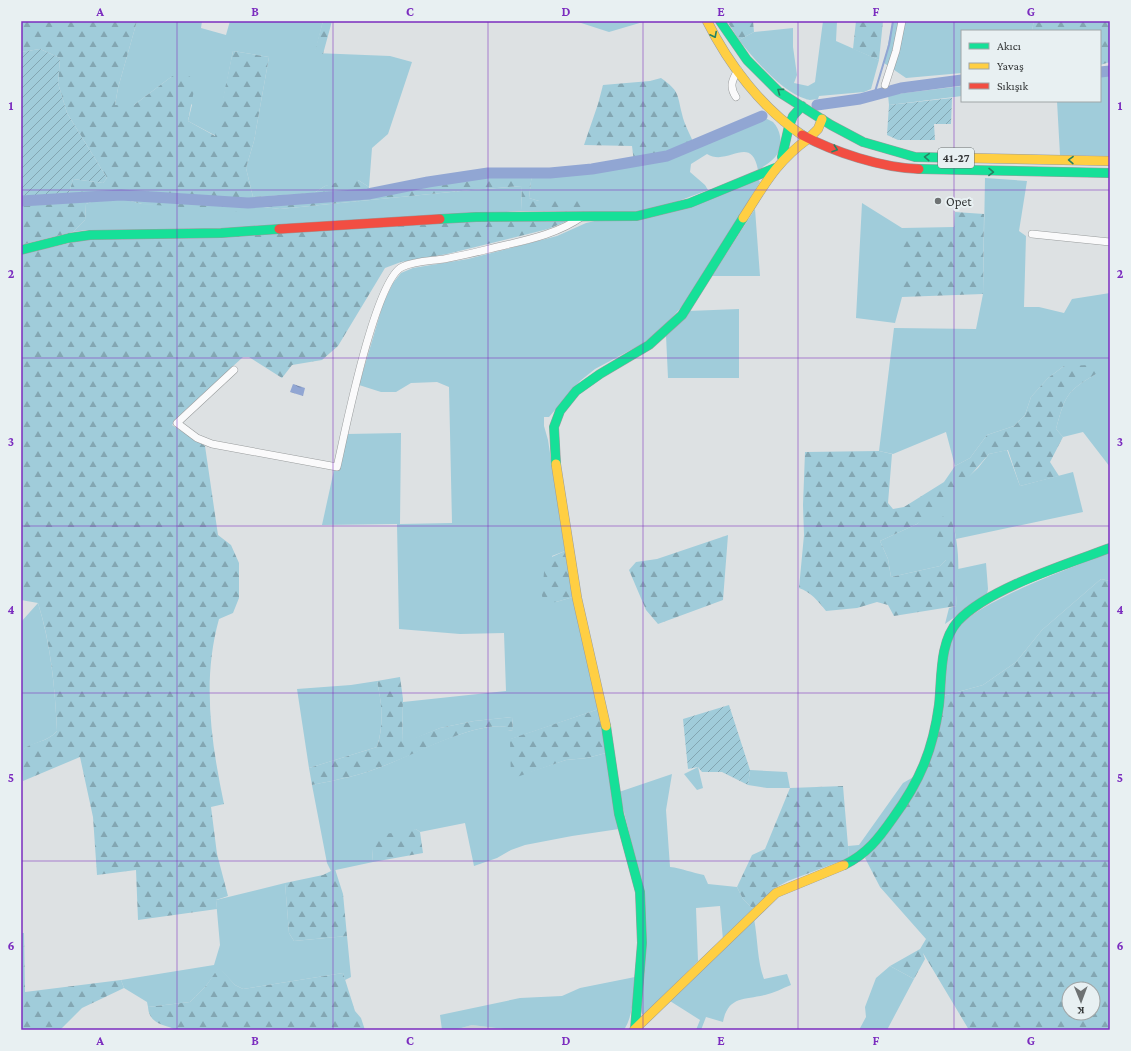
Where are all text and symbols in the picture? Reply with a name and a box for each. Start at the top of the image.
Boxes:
text: A [95,4,104,19]
text: B [251,4,259,19]
text: C [406,4,414,19]
text: D [562,4,571,19]
text: E [717,4,725,19]
text: F [873,4,880,19]
text: G [1027,4,1035,19]
one-way arrow [709,30,717,38]
legend [961,30,1101,102]
text: Akıcı [997,39,1021,53]
text: Yavaş [997,59,1024,73]
text: Sıkışık [997,79,1028,93]
one-way arrow [778,89,785,96]
text: 1 [9,98,14,113]
text: 1 [1118,98,1123,113]
one-way arrow [832,145,839,153]
road number: 41-27 [938,148,974,168]
one-way arrow [924,153,930,162]
one-way arrow [1068,156,1074,165]
one-way arrow [988,167,994,176]
place label: Opet [946,194,972,209]
marker: Opet [933,196,943,206]
text: 2 [8,266,15,281]
text: 2 [1117,266,1124,281]
text: 3 [8,434,14,449]
text: 3 [1117,434,1123,449]
text: 4 [7,602,15,617]
text: 4 [1116,602,1124,617]
text: 5 [8,770,14,785]
text: 5 [1117,770,1123,785]
text: 6 [7,938,15,953]
text: 6 [1116,938,1124,953]
north arrow [1061,981,1101,1021]
text: K [1077,1005,1085,1017]
text: A [95,1033,104,1048]
text: B [251,1033,259,1048]
text: C [406,1033,414,1048]
text: D [562,1033,571,1048]
text: E [717,1033,725,1048]
text: F [873,1033,880,1048]
text: G [1027,1033,1035,1048]

